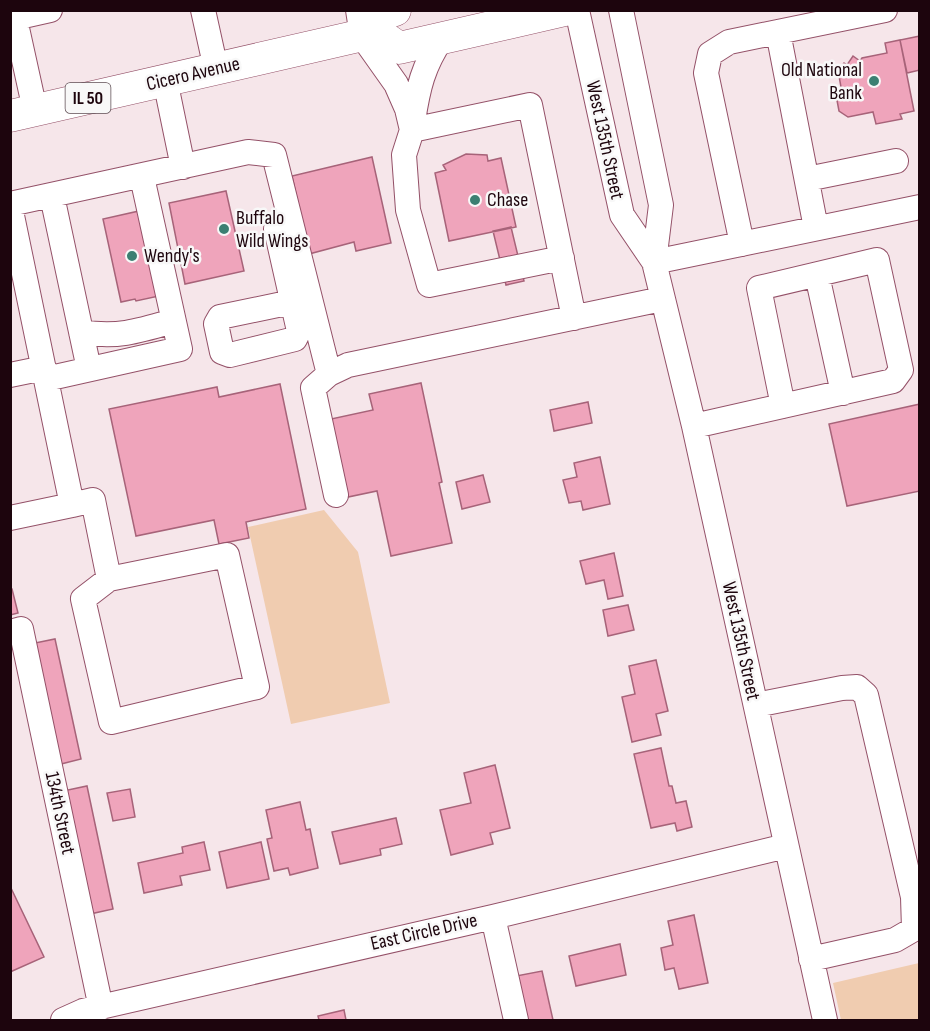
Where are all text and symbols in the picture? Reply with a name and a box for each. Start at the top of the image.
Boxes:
street label: Cicero Avenue [144,52,242,96]
place label: Old National Bank [781,58,862,105]
marker: Old National Bank [867,74,881,88]
street label: West 135th Street [581,79,629,201]
road number: IL 50 [66,83,110,113]
place label: Chase [487,188,528,212]
marker: Chase [468,193,482,207]
place label: Buffalo Wild Wings [236,206,308,253]
marker: Buffalo Wild Wings [217,222,231,236]
place label: Wendy's [144,244,200,268]
marker: Wendy's [125,249,139,263]
street label: West 135th Street [717,580,765,702]
street label: 134th Street [40,770,80,856]
street label: East Circle Drive [368,908,480,956]

